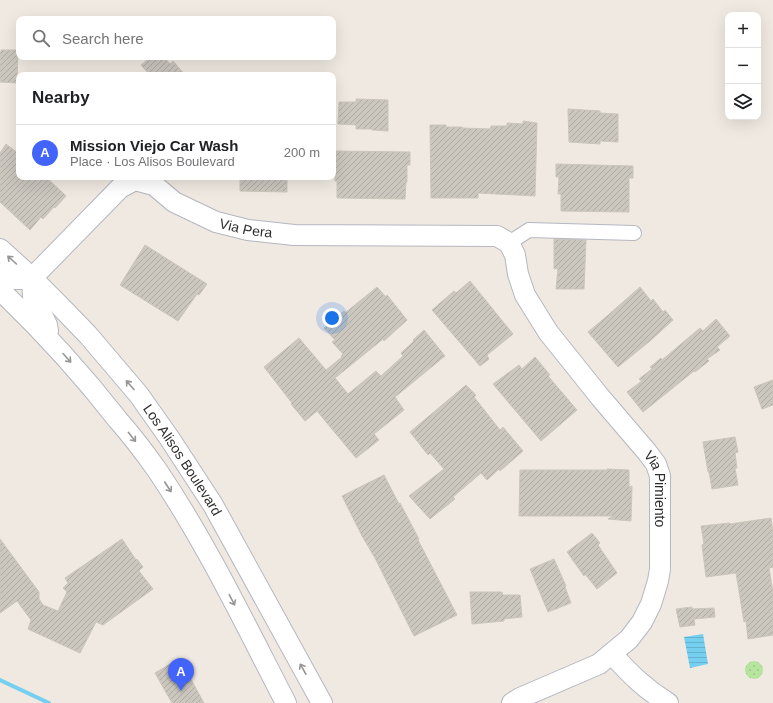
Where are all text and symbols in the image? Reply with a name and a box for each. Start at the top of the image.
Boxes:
map controls [725,12,761,120]
button: + [725,12,761,48]
search box [16,16,336,60]
icon: search [30,27,52,49]
text: Search here [62,30,144,47]
button: − [725,48,761,84]
button: layers [725,84,761,120]
text: Nearby [32,88,90,107]
text: Mission Viejo Car Wash [70,137,238,154]
text: A [40,145,50,160]
text: 200 m [284,145,320,160]
text: Place · Los Alisos Boulevard [70,154,235,169]
street label: Via Pera [218,215,273,241]
one-way arrow [7,255,17,265]
your location [322,308,342,328]
one-way arrow [62,353,71,363]
one-way arrow [126,379,135,390]
street label: Los Alisos Boulevard [140,401,225,518]
one-way arrow [128,432,137,443]
street label: Via Pimiento [641,448,668,527]
one-way arrow [164,481,172,493]
one-way arrow [229,593,236,605]
pin: A [168,658,194,691]
one-way arrow [299,663,306,675]

